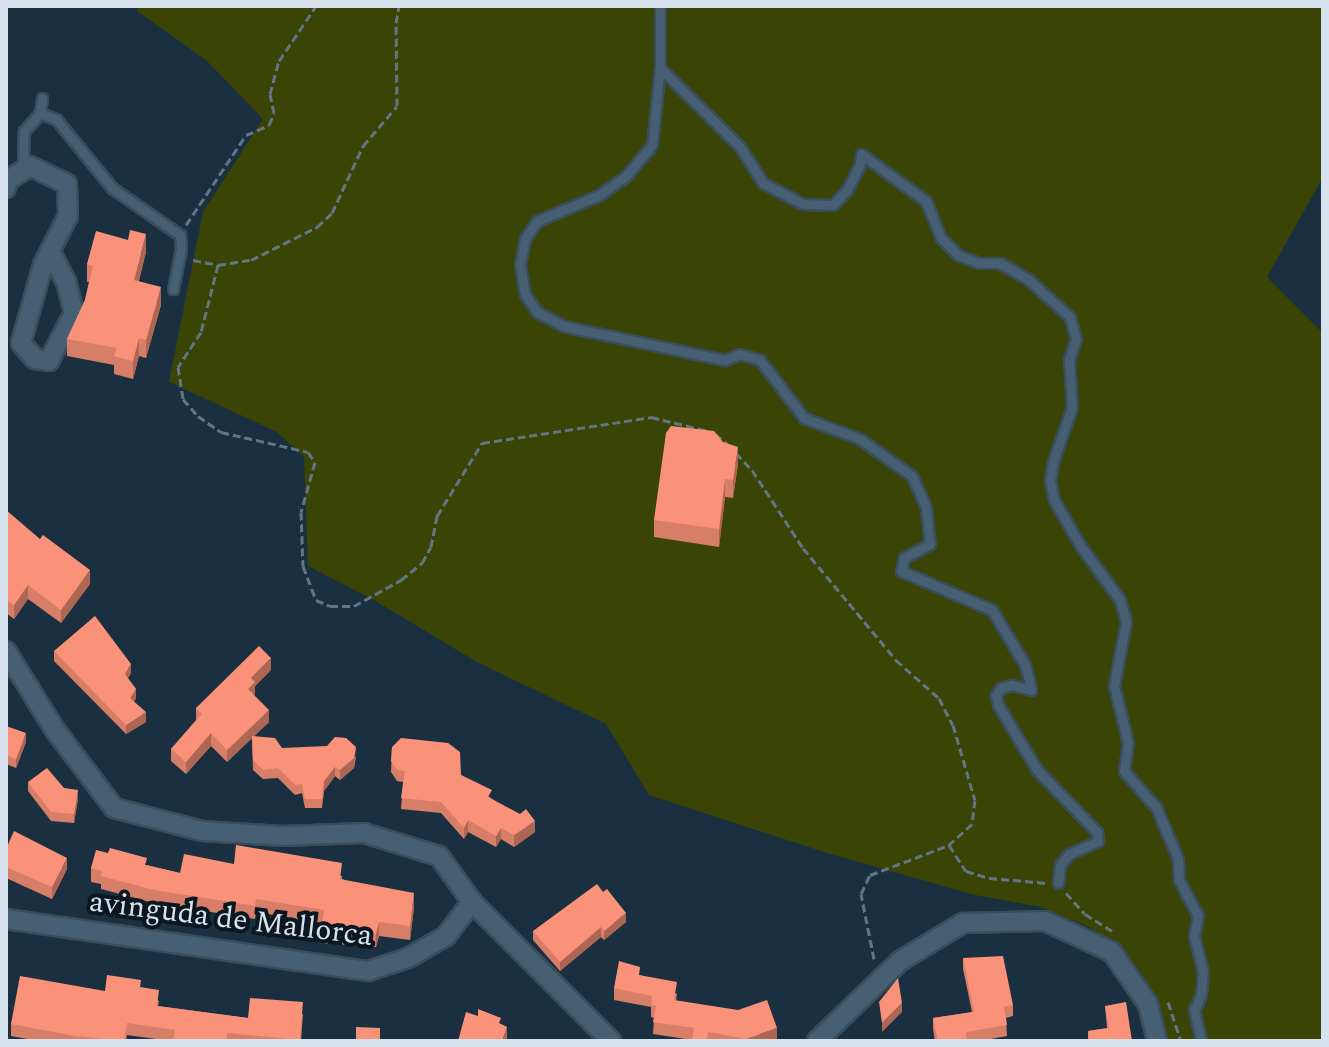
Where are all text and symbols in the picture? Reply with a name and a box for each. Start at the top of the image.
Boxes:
street label: avinguda de Mallorca [87,884,375,954]

